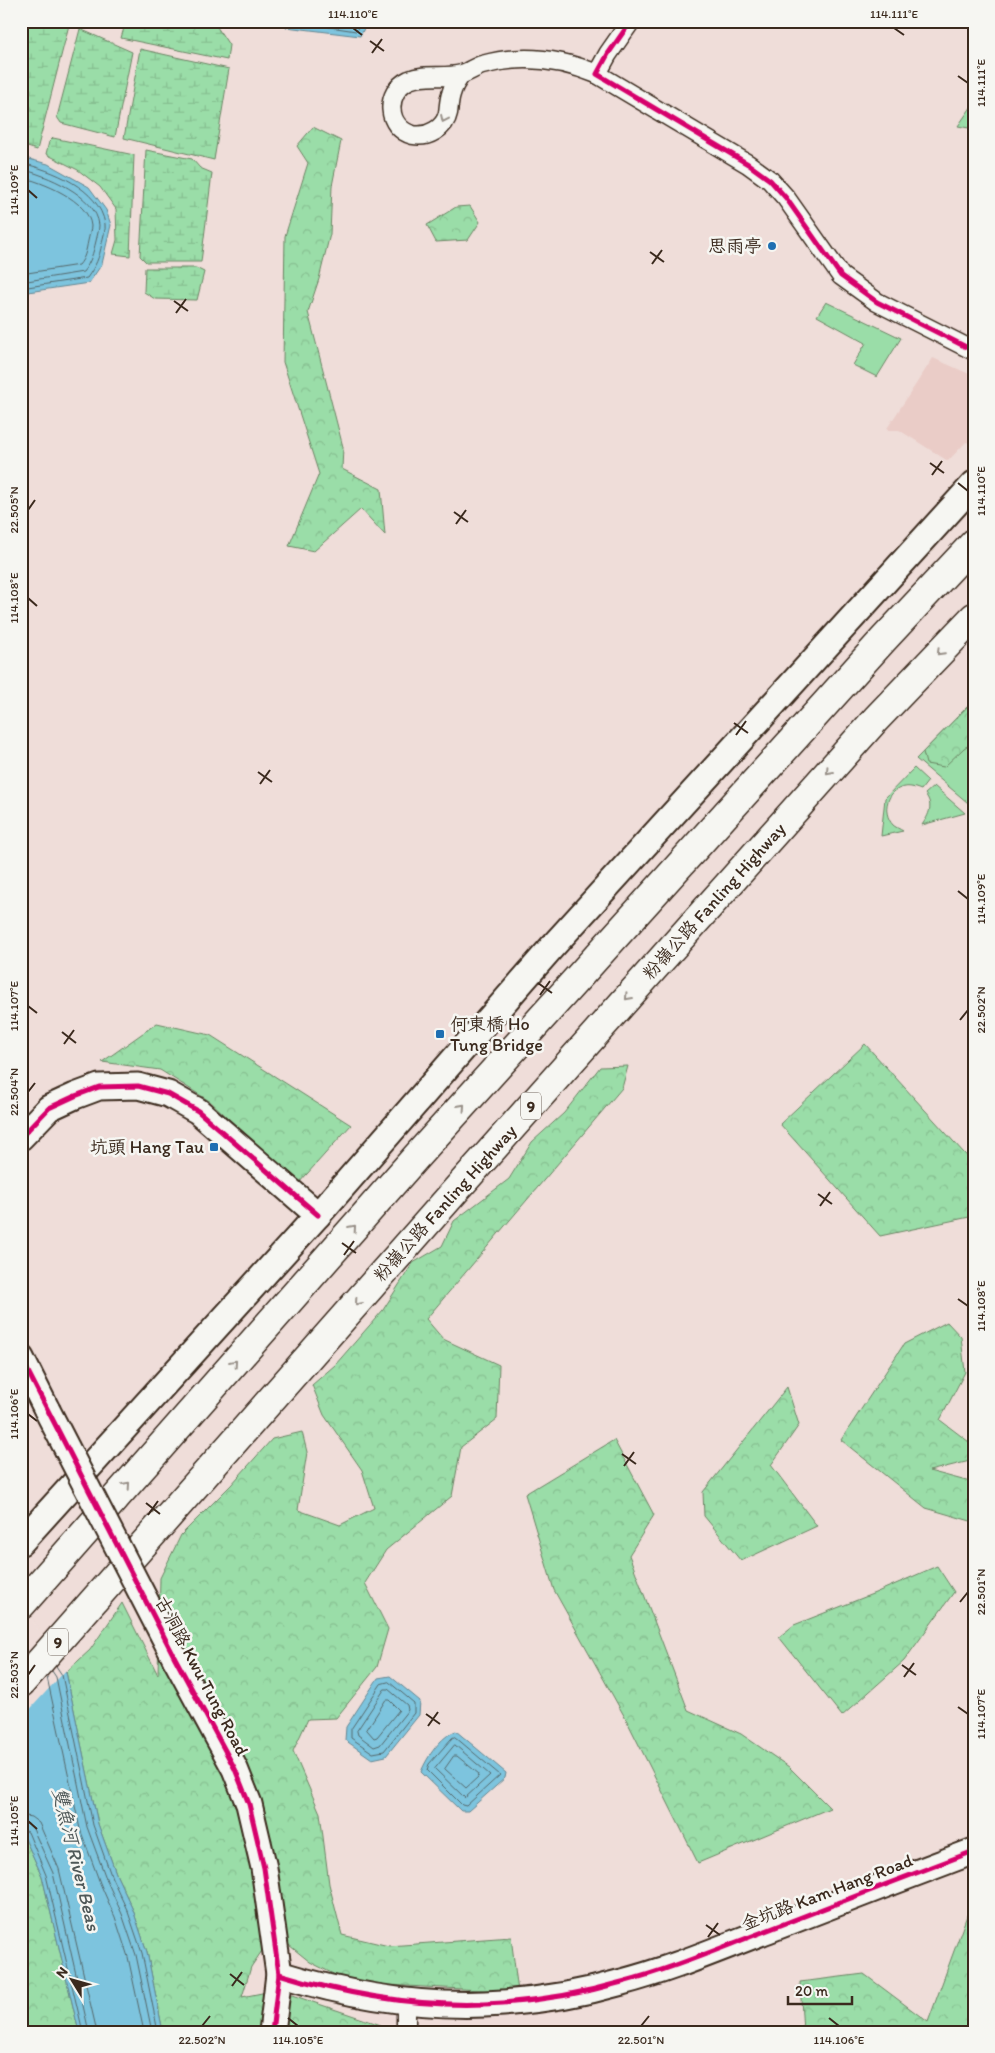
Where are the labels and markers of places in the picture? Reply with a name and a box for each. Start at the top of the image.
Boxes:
place label: 思雨亭 [708,235,762,257]
marker: 思雨亭 [766,240,778,252]
place label: 何東橋 Ho Tung Bridge [450,1013,543,1056]
marker: 何東橋 Ho Tung Bridge [434,1028,446,1040]
place label: 坑頭 Hang Tau [90,1136,204,1158]
marker: 坑頭 Hang Tau [208,1141,220,1153]

